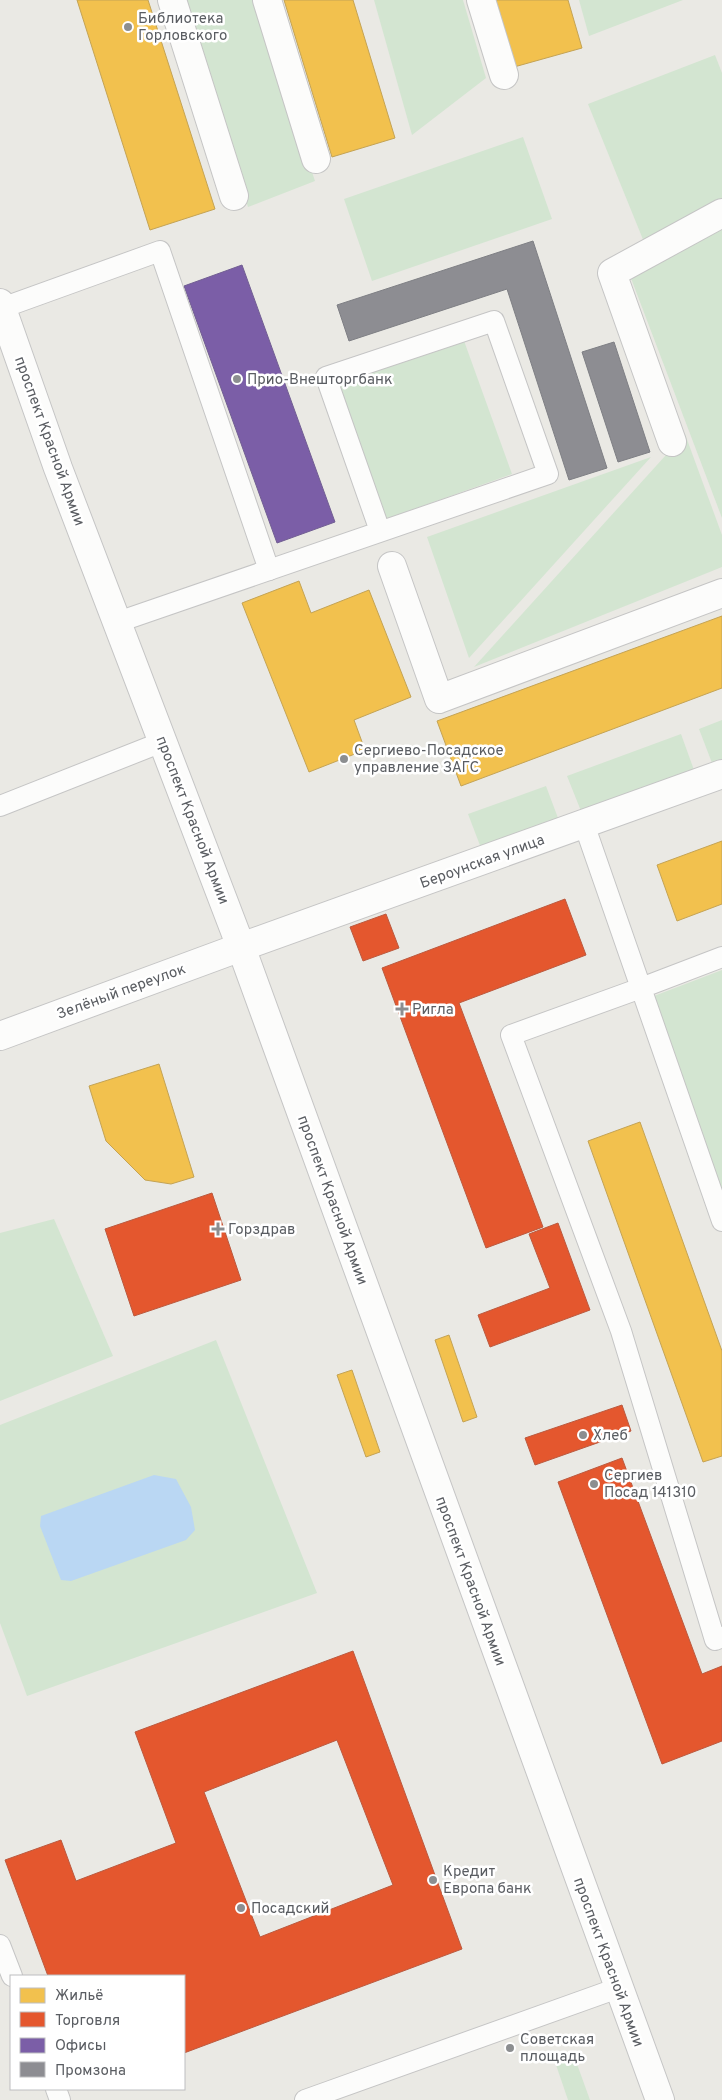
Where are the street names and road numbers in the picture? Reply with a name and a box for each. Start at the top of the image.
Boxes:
street label: проспект Красной Армии [9,354,88,529]
street label: проспект Красной Армии [151,734,233,908]
street label: Бероунская улица [418,831,547,894]
street label: Зелёный переулок [54,960,189,1025]
street label: проспект Красной Армии [292,1113,371,1288]
street label: проспект Красной Армии [430,1494,509,1669]
street label: проспект Красной Армии [568,1875,647,2050]

